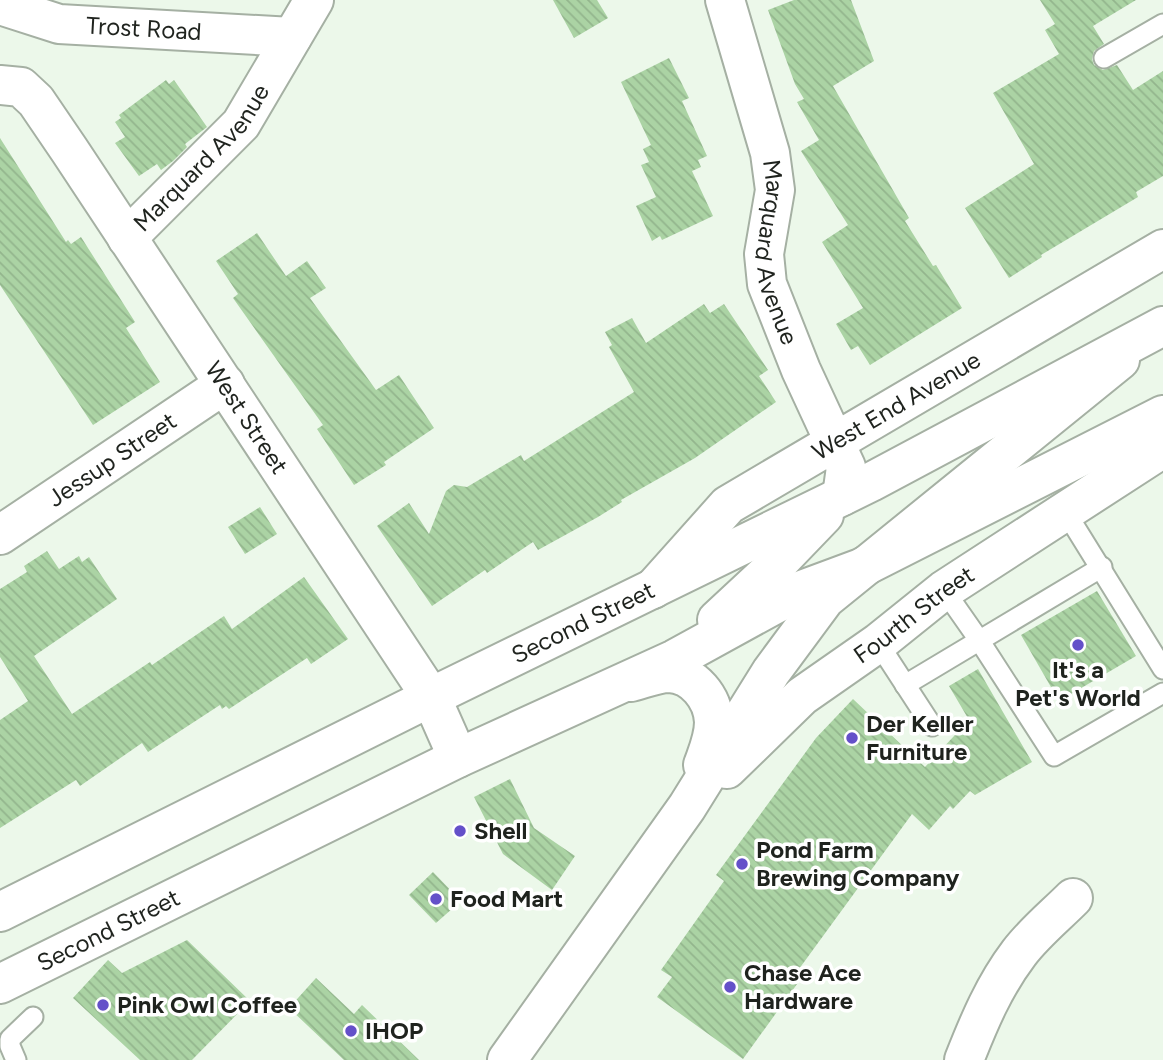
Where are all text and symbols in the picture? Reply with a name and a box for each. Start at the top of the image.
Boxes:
street label: Trost Road [85,11,202,46]
street label: Marquard Avenue [127,79,275,237]
street label: Marquard Avenue [749,158,804,349]
street label: West End Avenue [807,345,985,466]
street label: West Street [199,356,294,479]
street label: Jessup Street [42,406,182,513]
street label: Fourth Street [848,559,979,670]
street label: Second Street [507,575,659,669]
marker: It's a Pet's World [1070,637,1086,653]
place label: It's a Pet's World [1015,655,1141,712]
place label: Der Keller Furniture [866,709,974,766]
marker: Der Keller Furniture [844,730,860,746]
place label: Shell [474,816,527,845]
marker: Shell [452,823,468,839]
place label: Pond Farm Brewing Company [756,835,959,892]
marker: Pond Farm Brewing Company [734,856,750,872]
street label: Second Street [32,883,184,977]
place label: Food Mart [450,884,563,913]
marker: Food Mart [428,891,444,907]
place label: Chase Ace Hardware [744,958,861,1015]
marker: Chase Ace Hardware [722,979,738,995]
place label: Pink Owl Coffee [117,990,297,1019]
marker: Pink Owl Coffee [95,997,111,1013]
place label: IHOP [365,1016,424,1045]
marker: IHOP [343,1023,359,1039]

